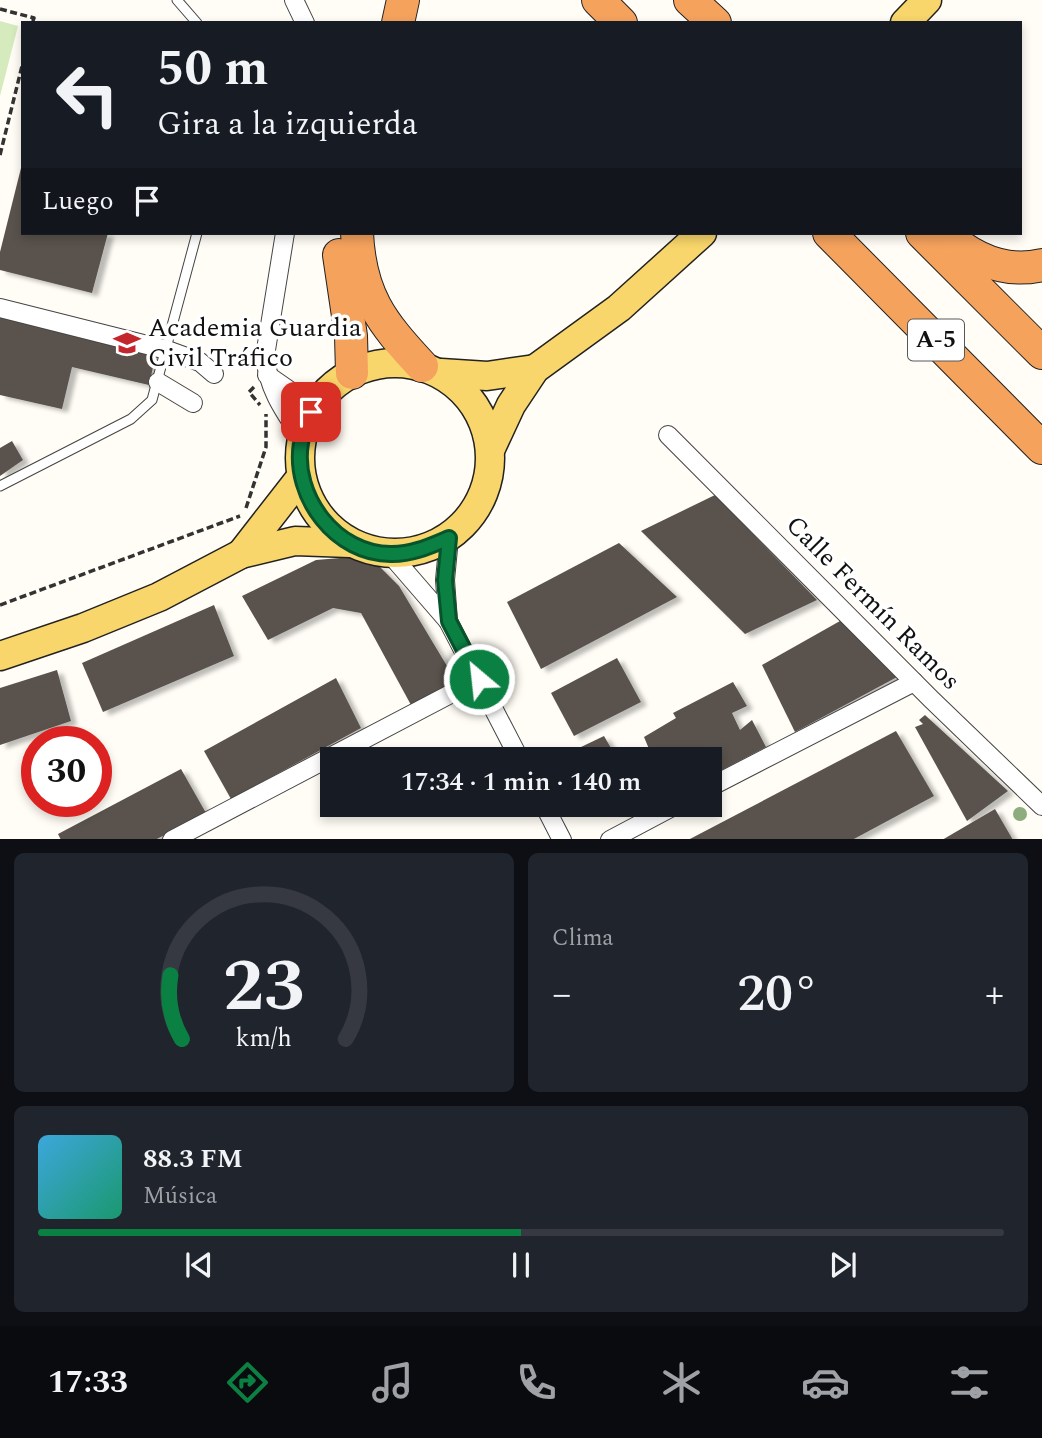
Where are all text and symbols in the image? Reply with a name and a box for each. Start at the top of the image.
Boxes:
text: 50 m [157,32,268,107]
icon: left [42,49,133,140]
text: Gira a la izquierda [157,100,418,149]
text: Luego [42,181,114,221]
icon: arrive [128,182,166,220]
place label: Academia Guardia Civil Tráfico [148,308,362,378]
road number: A-5 [908,320,964,360]
school or university icon: Academia Guardia Civil Tráfico [112,328,142,358]
pin [281,382,341,442]
icon: arrive [292,393,330,431]
street label: Calle Fermín Ramos [776,506,970,700]
position arrow [442,642,516,716]
speed limit sign: 30 [21,726,112,817]
text: 17:34 · 1 min · 140 m [401,762,641,802]
text: Clima [552,921,614,956]
text: 23 [223,932,305,1043]
text: 20° [737,955,819,1034]
text: − [552,966,571,1024]
text: + [985,966,1004,1024]
text: km/h [236,1019,292,1057]
text: 88.3 FM [143,1139,243,1179]
text: Música [143,1179,217,1214]
icon: previous [180,1246,218,1284]
icon: pause [502,1246,540,1284]
icon: next [824,1246,862,1284]
text: 17:33 [48,1358,128,1407]
icon: directions [223,1358,272,1407]
icon: music [368,1358,417,1407]
icon: phone [512,1358,561,1407]
icon: climate [657,1358,706,1407]
icon: car [801,1358,850,1407]
icon: filters [945,1358,994,1407]

